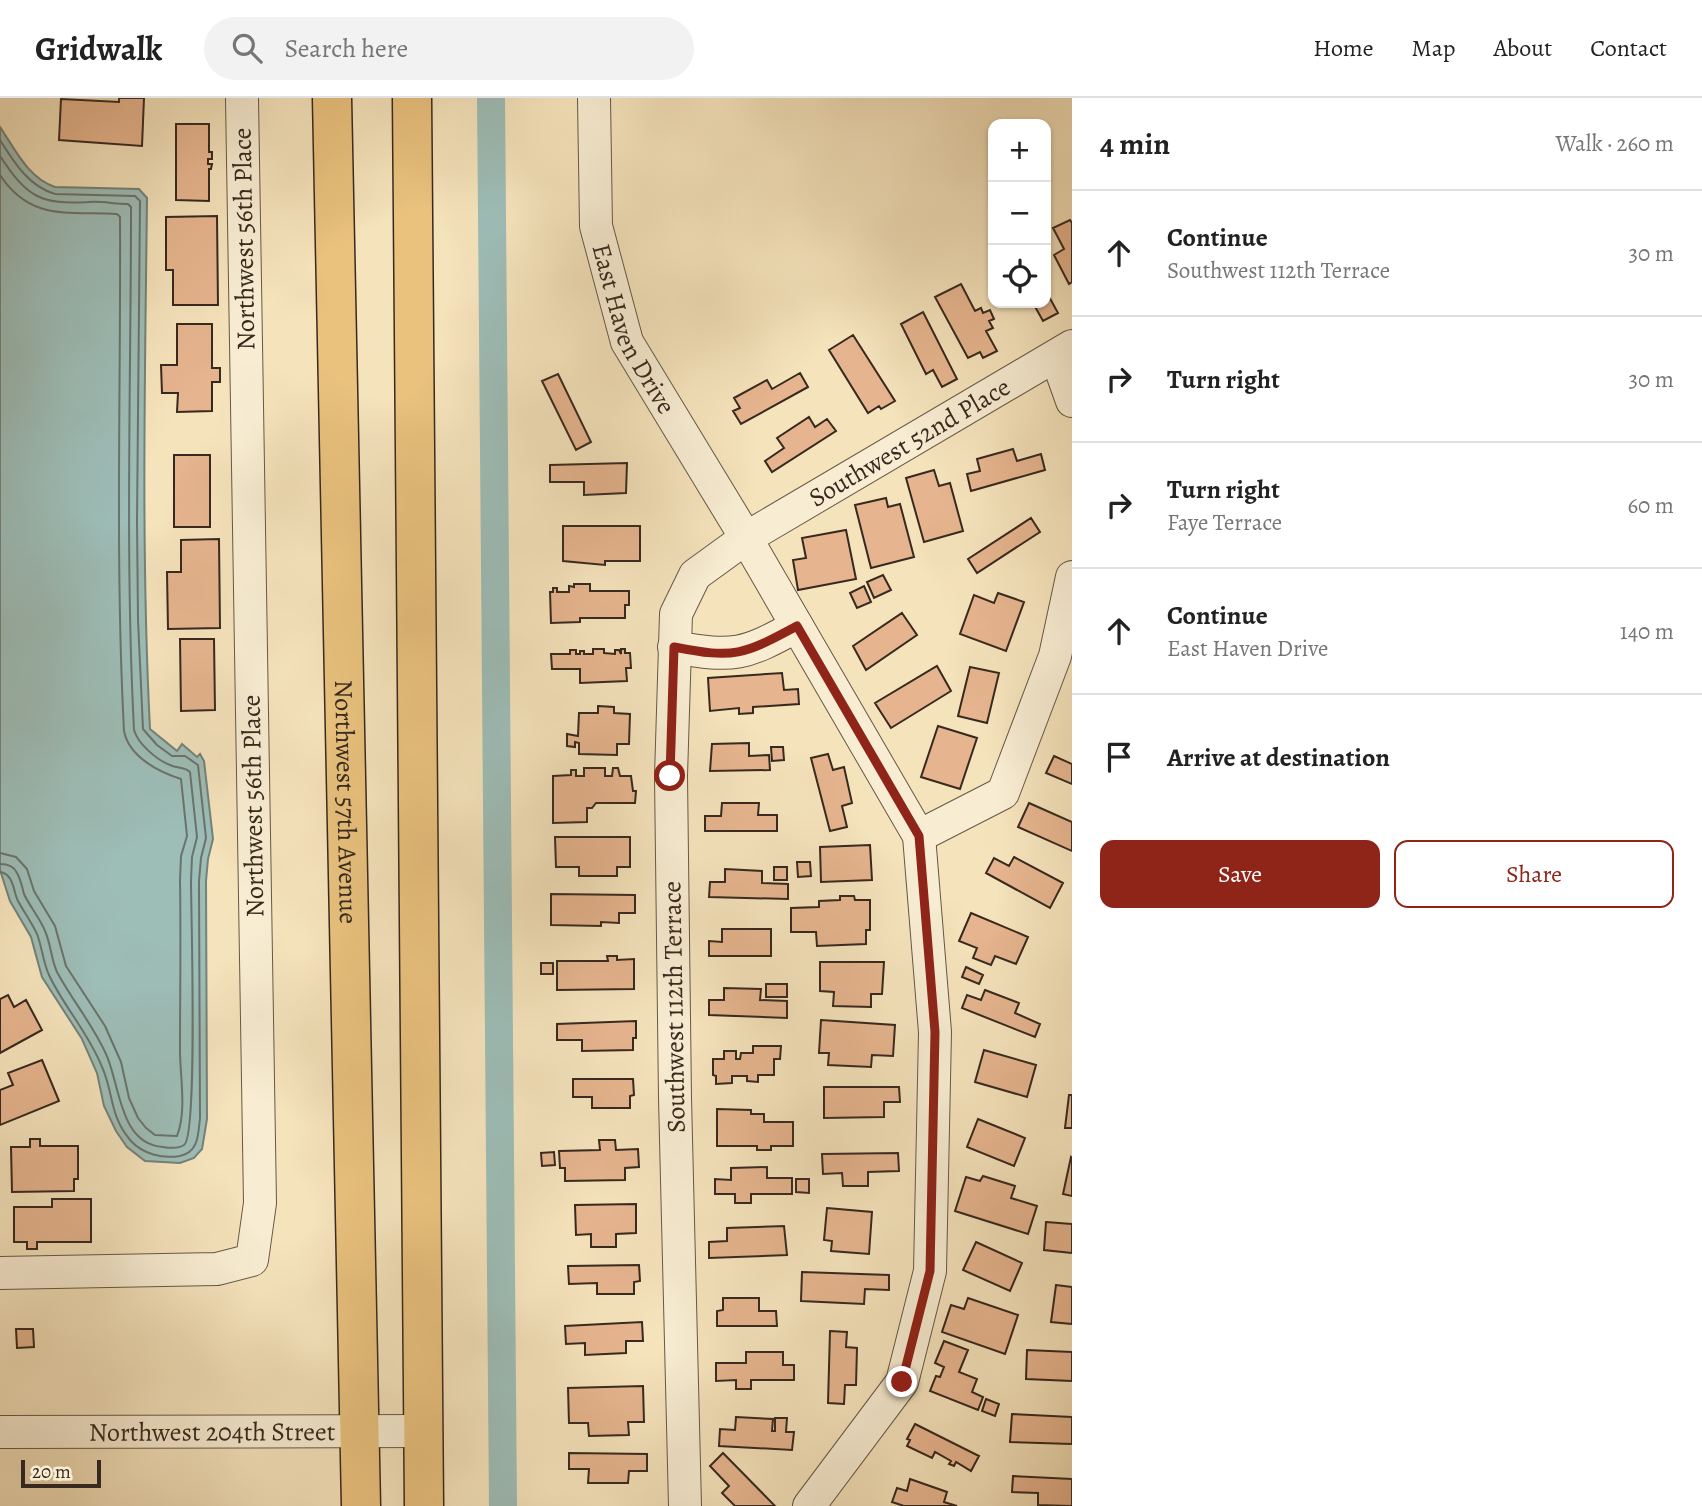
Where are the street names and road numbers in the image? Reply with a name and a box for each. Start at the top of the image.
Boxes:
street label: Northwest 56th Place [225,127,263,351]
street label: East Haven Drive [584,240,684,420]
street label: Southwest 52nd Place [802,369,1016,515]
street label: Northwest 57th Avenue [326,679,367,924]
street label: Northwest 56th Place [234,694,272,918]
street label: Southwest 112th Terrace [654,881,694,1133]
street label: Northwest 204th Street [89,1414,336,1449]

